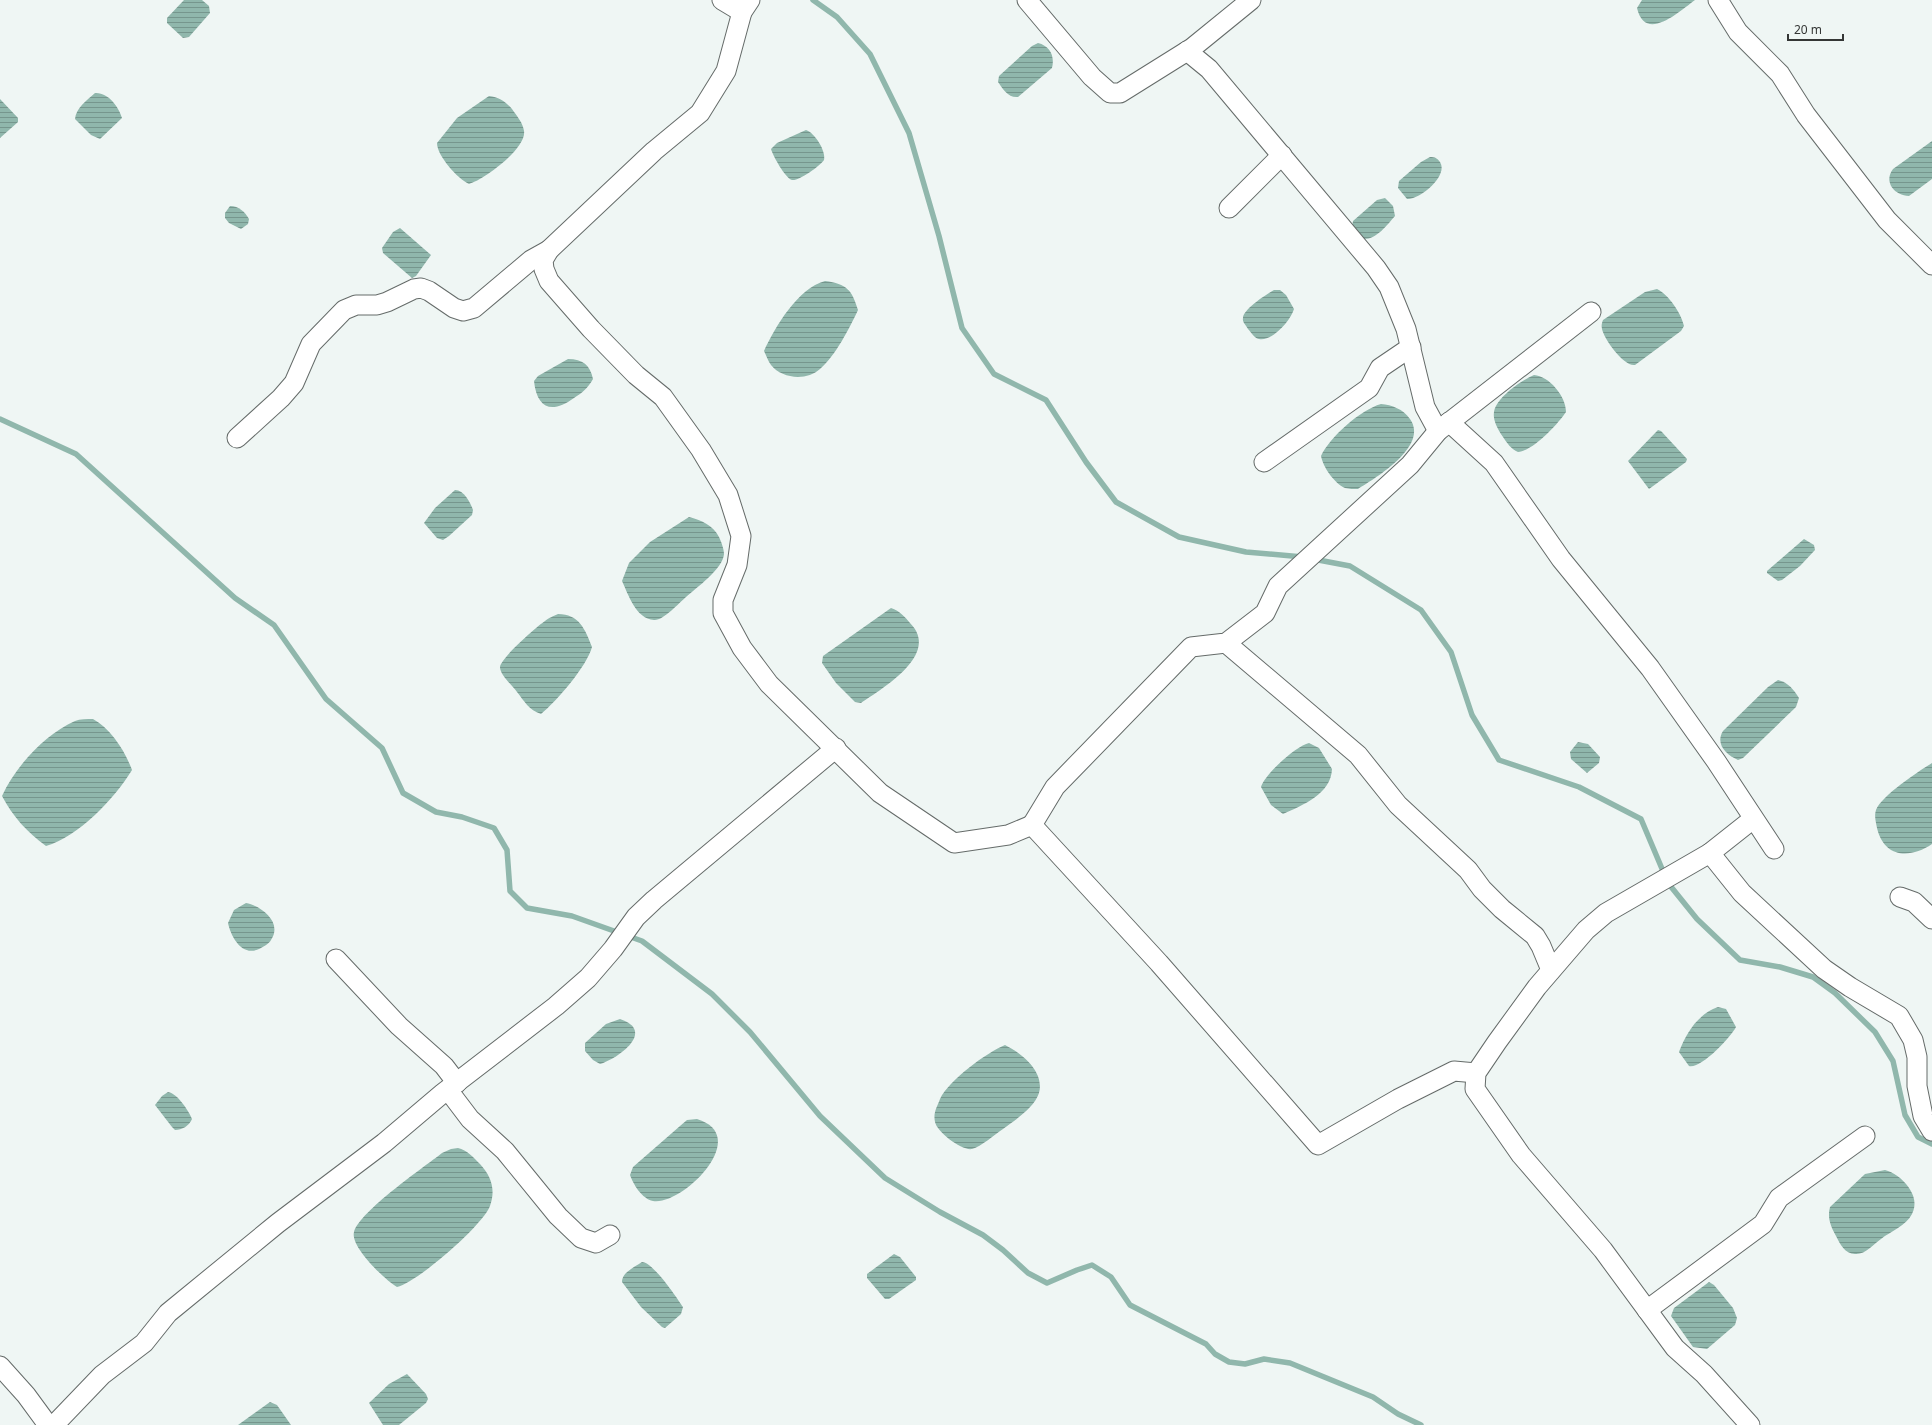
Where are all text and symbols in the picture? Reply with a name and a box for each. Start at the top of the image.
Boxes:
scale bar [1788,16,1843,42]
text: 20 m [1794,21,1822,38]

